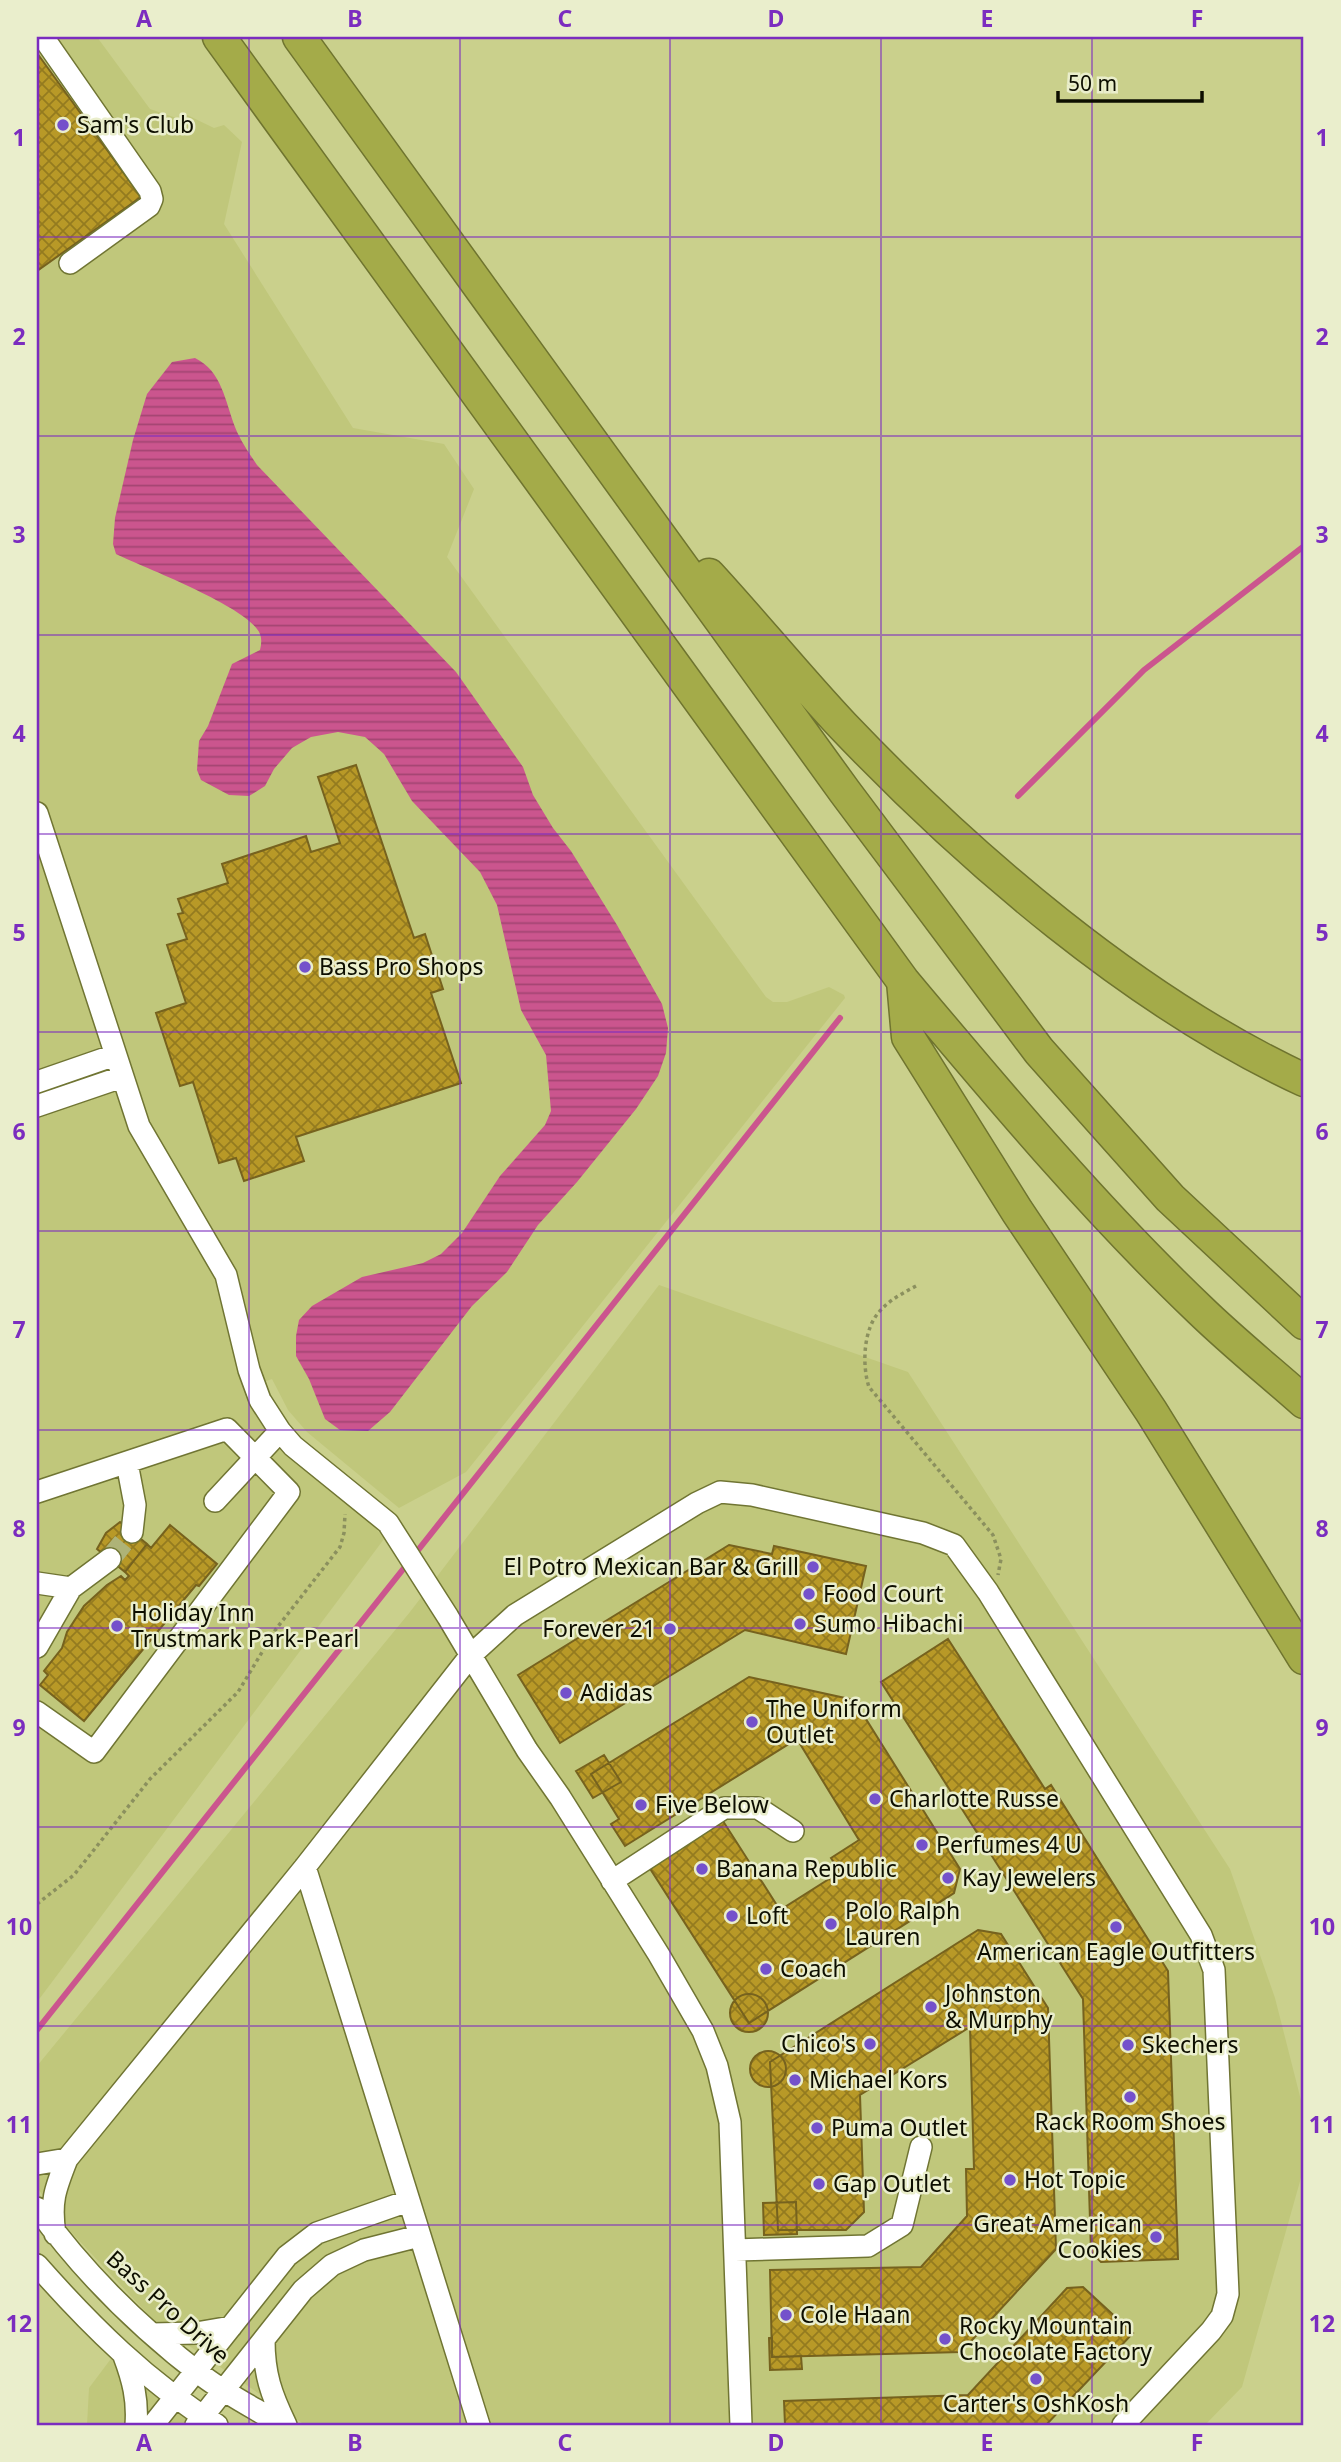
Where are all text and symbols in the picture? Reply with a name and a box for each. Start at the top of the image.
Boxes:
text: A [136,2,152,34]
text: B [347,2,363,34]
text: C [558,2,573,34]
text: D [768,2,784,34]
text: E [981,2,993,34]
text: F [1191,2,1203,34]
scale bar [1058,60,1201,104]
text: 50 m [1068,69,1117,97]
place label: Sam's Club [77,108,194,140]
marker: Sam's Club [55,117,71,133]
text: 1 [12,121,26,153]
text: 1 [1315,121,1329,153]
text: 2 [12,320,26,352]
text: 2 [1315,320,1329,352]
text: 3 [12,518,26,550]
text: 3 [1315,518,1329,550]
text: 4 [12,717,26,749]
text: 4 [1315,717,1329,749]
text: 5 [12,916,26,948]
text: 5 [1315,916,1329,948]
place label: Bass Pro Shops [319,950,484,982]
marker: Bass Pro Shops [297,959,313,975]
text: 6 [12,1115,26,1147]
text: 6 [1315,1115,1329,1147]
text: 7 [12,1313,26,1345]
text: 7 [1315,1313,1329,1345]
text: 8 [12,1512,26,1544]
text: 8 [1315,1512,1329,1544]
place label: El Potro Mexican Bar & Grill [503,1550,799,1582]
marker: El Potro Mexican Bar & Grill [805,1559,821,1575]
place label: Food Court [823,1577,943,1609]
marker: Food Court [801,1586,817,1602]
place label: Holiday Inn Trustmark Park-Pearl [131,1596,359,1654]
place label: Sumo Hibachi [814,1607,963,1639]
place label: Forever 21 [542,1612,656,1644]
marker: Sumo Hibachi [792,1616,808,1632]
marker: Holiday Inn Trustmark Park-Pearl [109,1618,125,1634]
marker: Forever 21 [662,1621,678,1637]
place label: Adidas [580,1676,653,1708]
marker: Adidas [558,1685,574,1701]
place label: The Uniform Outlet [766,1692,902,1750]
text: 9 [12,1711,26,1743]
text: 9 [1315,1711,1329,1743]
marker: The Uniform Outlet [744,1714,760,1730]
place label: Charlotte Russe [889,1782,1059,1814]
place label: Five Below [655,1788,769,1820]
marker: Charlotte Russe [867,1791,883,1807]
marker: Five Below [633,1797,649,1813]
place label: Perfumes 4 U [936,1828,1082,1860]
marker: Perfumes 4 U [914,1837,930,1853]
place label: Banana Republic [716,1852,897,1884]
marker: Banana Republic [694,1861,710,1877]
place label: Kay Jewelers [962,1861,1096,1893]
marker: Kay Jewelers [940,1870,956,1886]
place label: Polo Ralph Lauren [845,1894,960,1952]
place label: Loft [746,1899,788,1931]
marker: Loft [724,1908,740,1924]
text: 10 [6,1910,32,1942]
text: 10 [1309,1910,1335,1942]
marker: Polo Ralph Lauren [823,1916,839,1932]
marker: American Eagle Outfitters [1108,1919,1124,1935]
place label: American Eagle Outfitters [977,1935,1255,1967]
place label: Coach [780,1952,847,1984]
marker: Coach [758,1961,774,1977]
place label: Johnston & Murphy [943,1977,1053,2035]
marker: Johnston & Murphy [923,1999,939,2015]
place label: Chico's [781,2027,856,2059]
place label: Skechers [1142,2028,1239,2060]
marker: Chico's [862,2036,878,2052]
marker: Skechers [1120,2037,1136,2053]
place label: Michael Kors [809,2063,948,2095]
marker: Michael Kors [787,2072,803,2088]
marker: Rack Room Shoes [1122,2089,1138,2105]
place label: Rack Room Shoes [1035,2105,1225,2137]
text: 11 [6,2108,32,2140]
text: 11 [1309,2108,1335,2140]
place label: Puma Outlet [831,2111,967,2143]
marker: Puma Outlet [809,2120,825,2136]
place label: Hot Topic [1024,2163,1125,2195]
place label: Gap Outlet [833,2167,950,2199]
marker: Hot Topic [1002,2172,1018,2188]
marker: Gap Outlet [811,2176,827,2192]
place label: Great American Cookies [973,2207,1142,2265]
marker: Great American Cookies [1148,2229,1164,2245]
street label: Bass Pro Drive [100,2242,237,2370]
place label: Cole Haan [800,2298,910,2330]
text: 12 [6,2307,32,2339]
marker: Cole Haan [778,2307,794,2323]
text: 12 [1309,2307,1335,2339]
place label: Rocky Mountain Chocolate Factory [959,2309,1152,2367]
marker: Rocky Mountain Chocolate Factory [937,2331,953,2347]
marker: Carter's OshKosh [1028,2371,1044,2387]
place label: Carter's OshKosh [943,2387,1129,2419]
text: A [136,2426,152,2458]
text: B [347,2426,363,2458]
text: C [558,2426,573,2458]
text: D [768,2426,784,2458]
text: E [981,2426,993,2458]
text: F [1191,2426,1203,2458]

